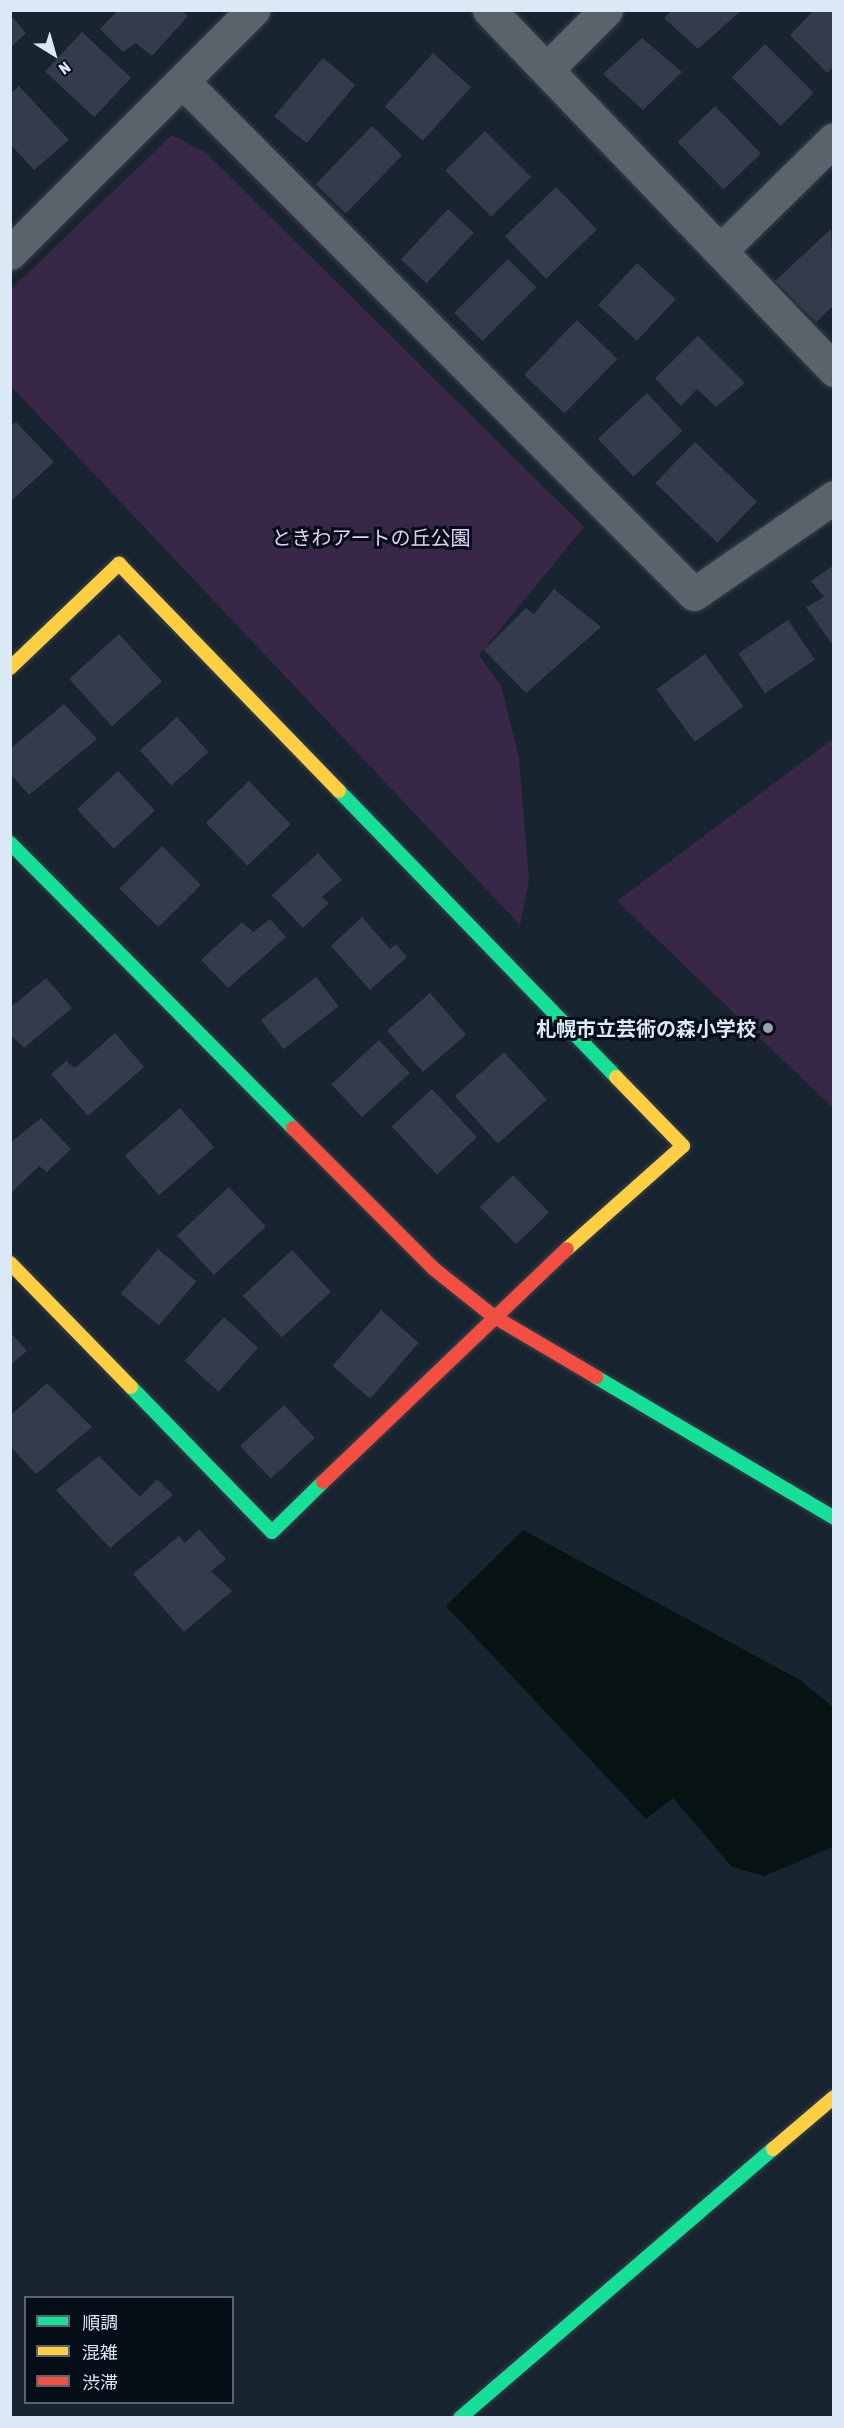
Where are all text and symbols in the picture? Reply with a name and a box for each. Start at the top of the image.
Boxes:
north arrow [24,24,84,84]
text: N [56,58,74,78]
park label: ときわアートの丘公園 [272,525,470,549]
place label: 札幌市立芸術の森小学校 [536,1016,756,1040]
marker: 札幌市立芸術の森小学校 [761,1021,775,1035]
legend [24,2296,234,2404]
text: 順調 [82,2312,118,2333]
text: 混雑 [82,2342,118,2363]
text: 渋滞 [82,2372,118,2393]

